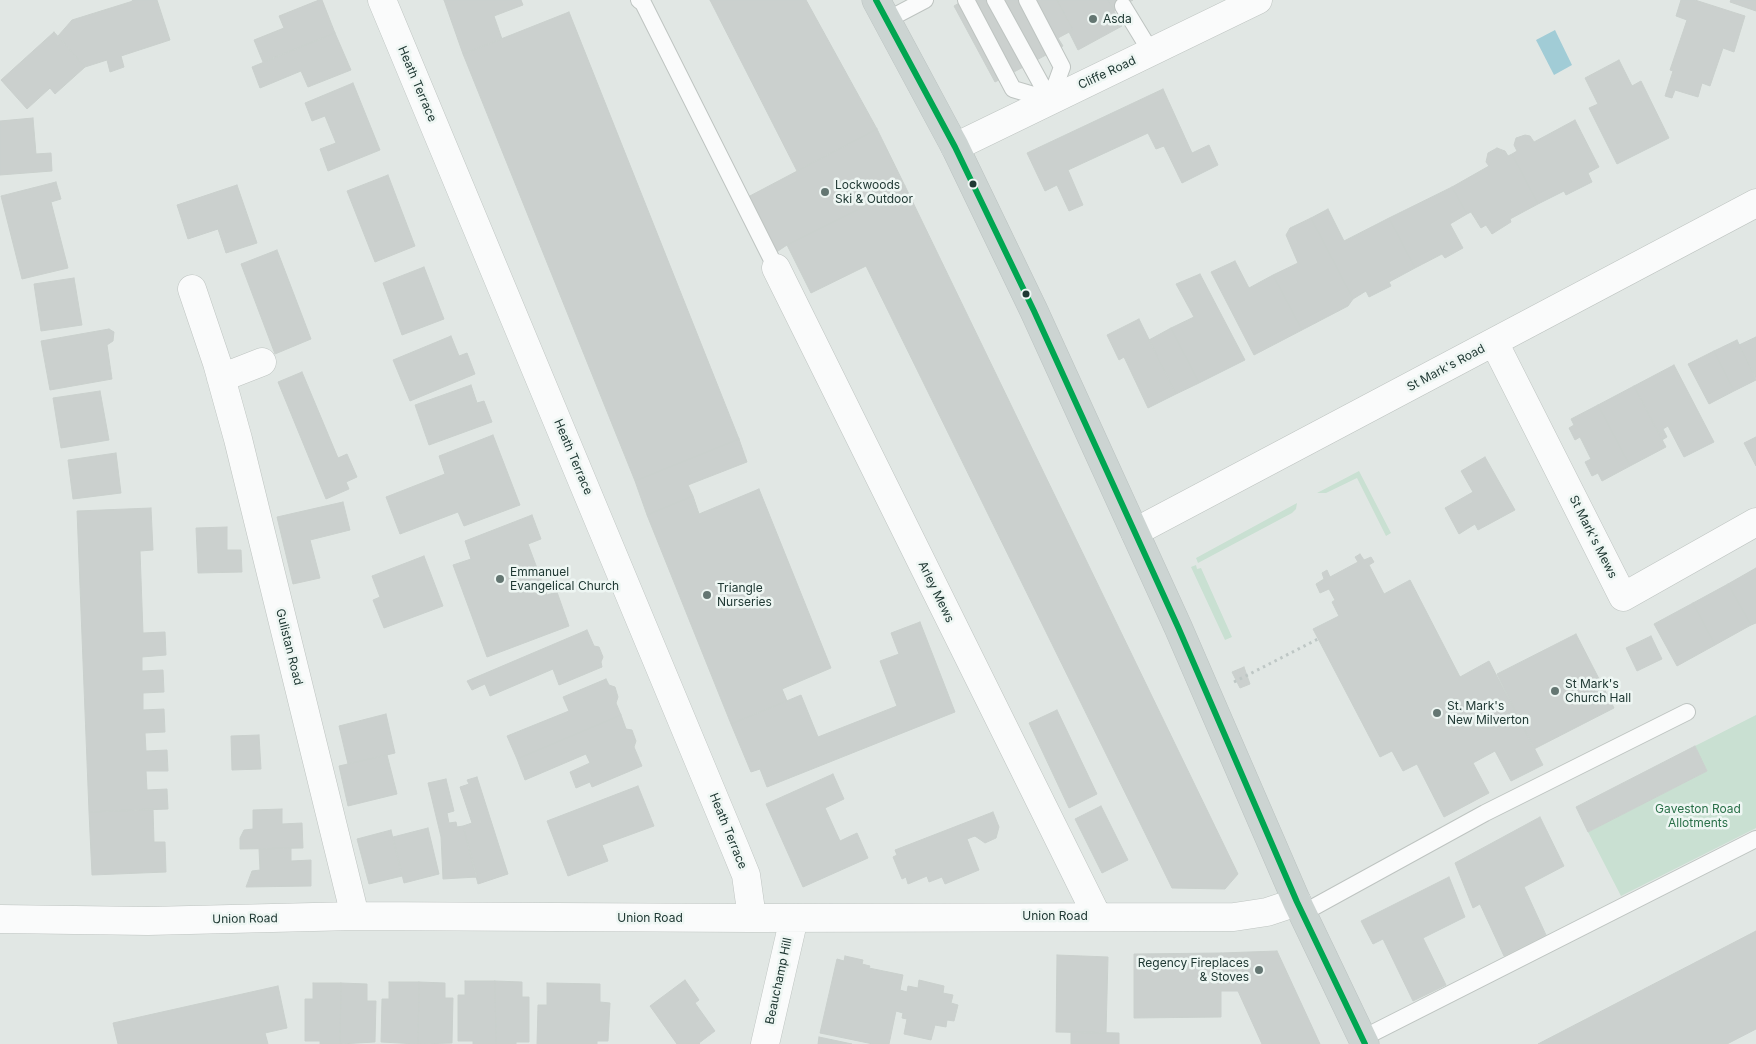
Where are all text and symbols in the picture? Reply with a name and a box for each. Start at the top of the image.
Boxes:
place label: Asda [1103,12,1132,26]
marker: Asda [1087,13,1099,25]
street label: Heath Terrace [395,44,439,124]
street label: Cliffe Road [1076,53,1138,93]
place label: Lockwoods Ski & Outdoor [835,178,913,206]
unlabelled marker [968,179,978,189]
marker: Lockwoods Ski & Outdoor [819,186,831,198]
unlabelled marker [1021,289,1031,299]
street label: St Mark's Road [1405,341,1487,395]
street label: Heath Terrace [551,417,595,497]
street label: St Mark's Mews [1566,493,1620,581]
street label: Arley Mews [915,559,957,625]
place label: Emmanuel Evangelical Church [510,565,619,593]
marker: Emmanuel Evangelical Church [494,573,506,585]
place label: Triangle Nurseries [717,581,772,609]
marker: Triangle Nurseries [701,589,713,601]
street label: Gulistan Road [273,607,305,687]
place label: St Mark's Church Hall [1565,677,1631,705]
marker: St Mark's Church Hall [1549,685,1561,697]
place label: St. Mark's New Milverton [1447,699,1529,727]
marker: St. Mark's New Milverton [1431,707,1443,719]
street label: Heath Terrace [706,791,750,871]
park label: Gaveston Road Allotments [1655,802,1741,830]
street label: Union Road [1022,909,1088,923]
street label: Union Road [212,911,278,927]
street label: Union Road [617,911,683,925]
street label: Beauchamp Hill [763,936,795,1026]
place label: Regency Fireplaces & Stoves [1138,956,1249,984]
marker: Regency Fireplaces & Stoves [1253,964,1265,976]

